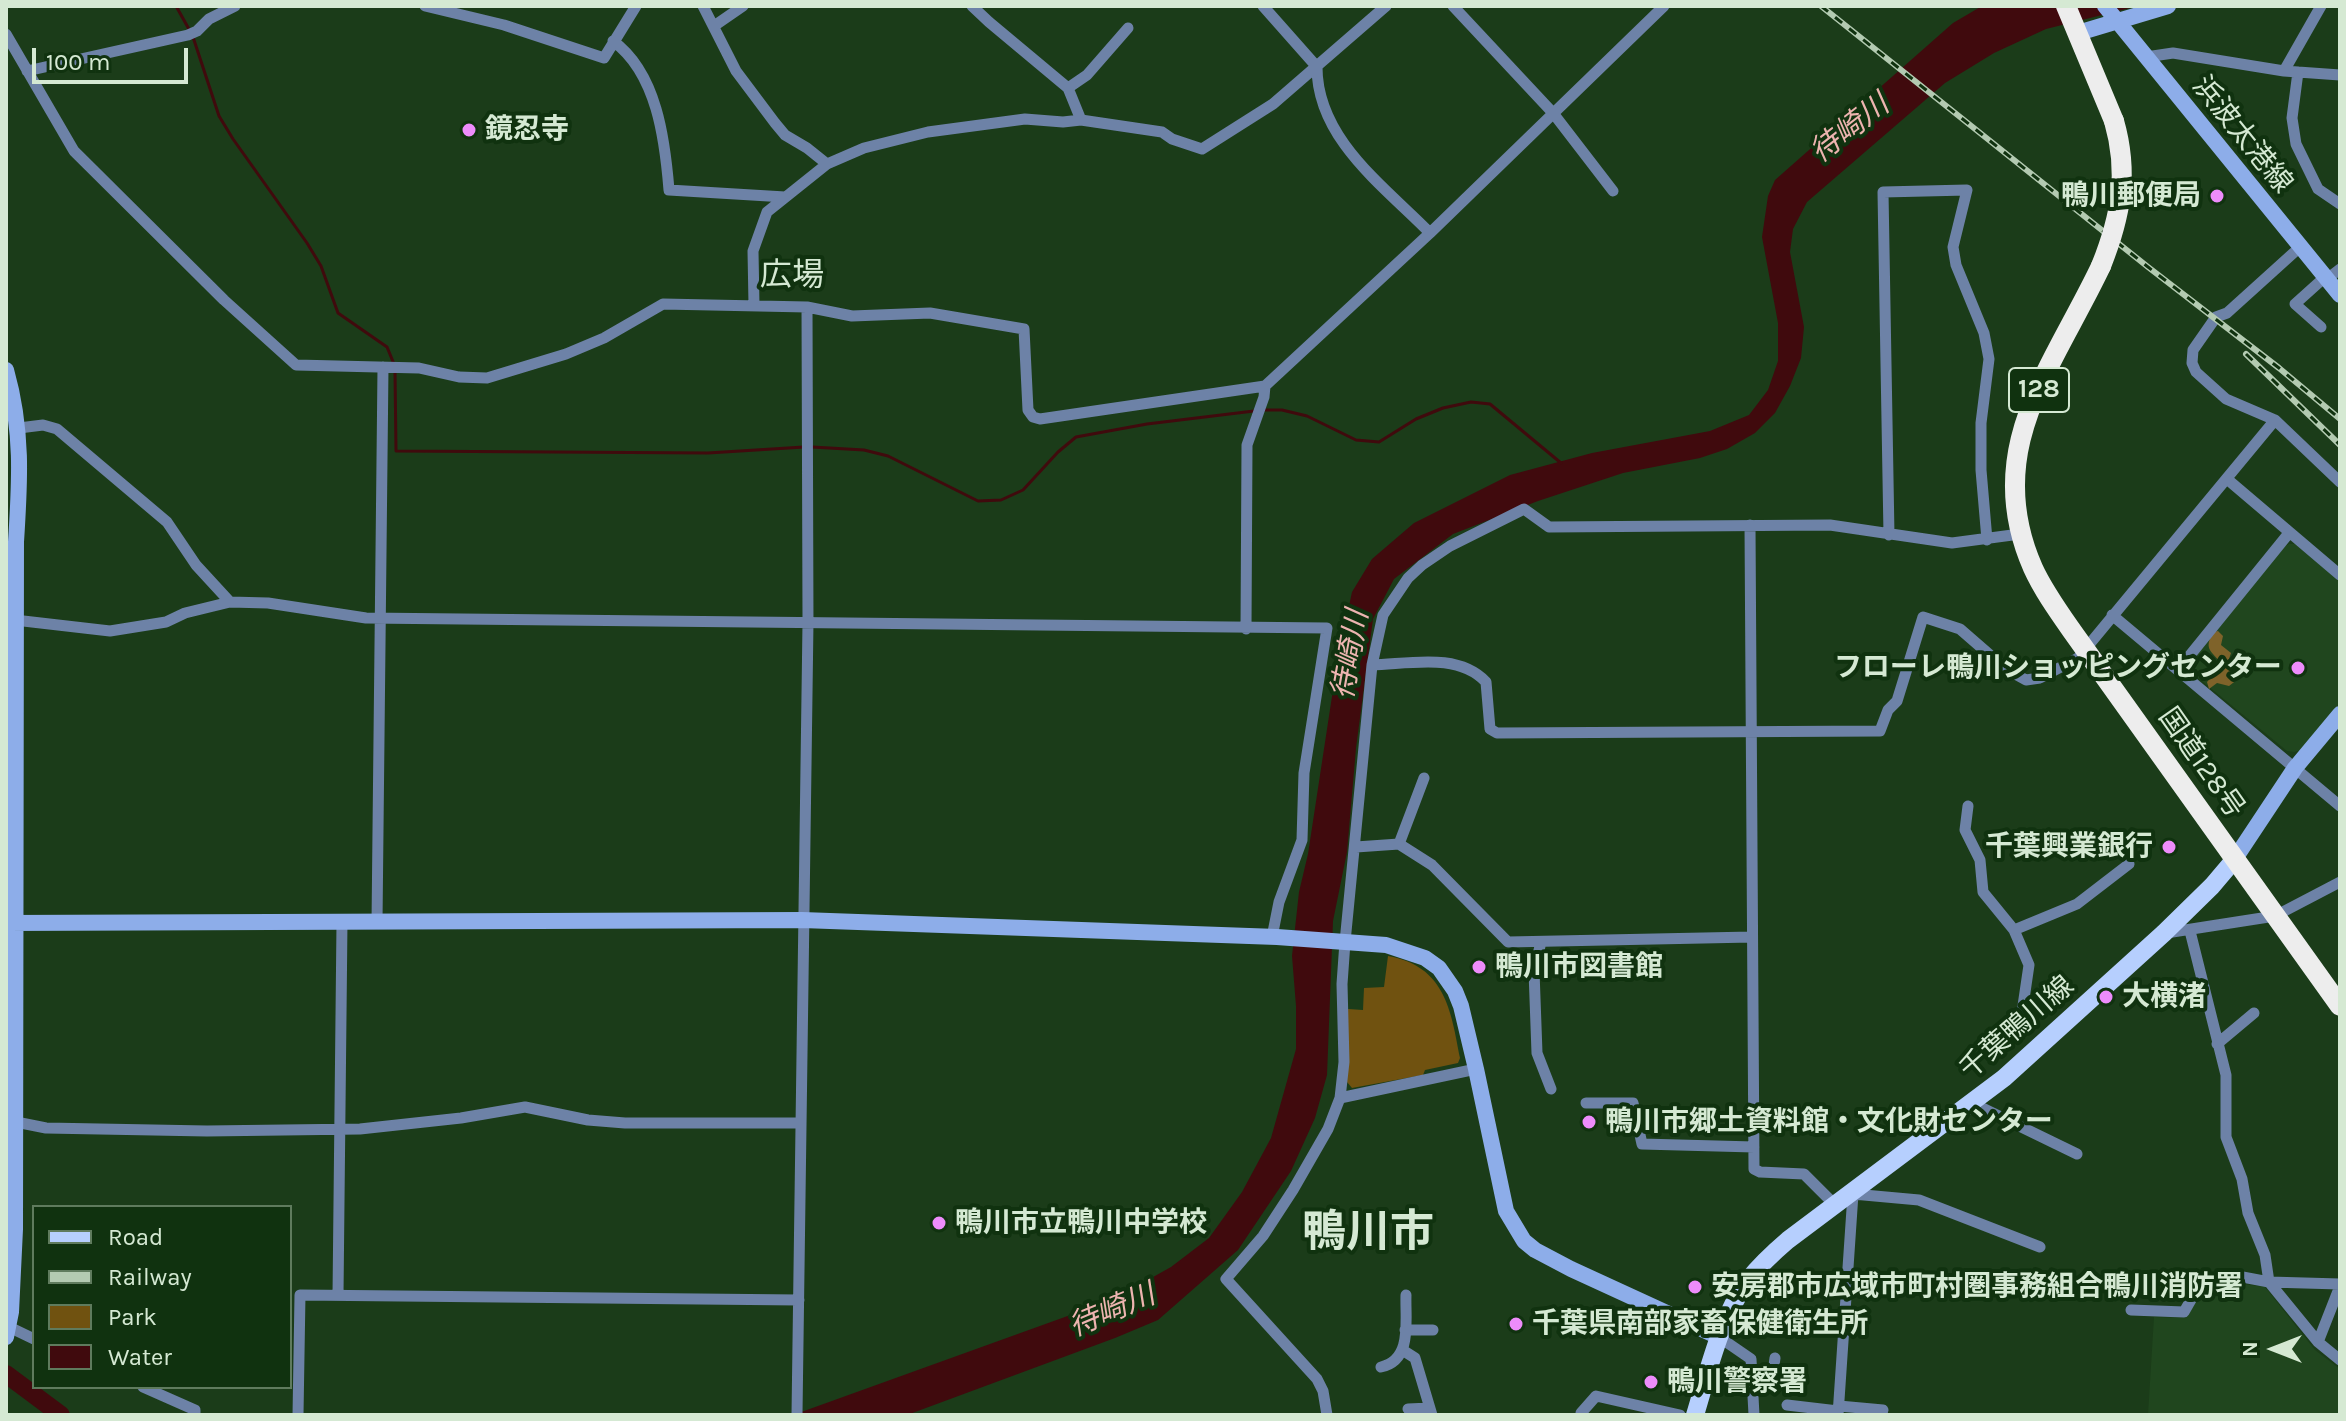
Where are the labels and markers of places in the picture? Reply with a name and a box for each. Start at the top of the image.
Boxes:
place label: 鏡忍寺 [485,113,569,147]
marker: 鏡忍寺 [460,121,478,139]
place label: 鴨川郵便局 [2061,179,2201,213]
marker: 鴨川郵便局 [2208,187,2226,205]
place label: フローレ鴨川ショッピングセンター [1834,651,2282,685]
marker: フローレ鴨川ショッピングセンター [2289,659,2307,677]
place label: 千葉興業銀行 [1985,830,2153,864]
marker: 千葉興業銀行 [2160,838,2178,856]
place label: 鴨川市図書館 [1495,950,1663,984]
marker: 鴨川市図書館 [1470,958,1488,976]
place label: 大横渚 [2122,980,2206,1014]
marker: 大横渚 [2097,988,2115,1006]
place label: 鴨川市郷土資料館・文化財センター [1605,1105,2053,1139]
marker: 鴨川市郷土資料館・文化財センター [1580,1113,1598,1131]
place label: 鴨川市立鴨川中学校 [955,1206,1207,1240]
marker: 鴨川市立鴨川中学校 [930,1214,948,1232]
place label: 安房郡市広域市町村圏事務組合鴨川消防署 [1711,1270,2243,1304]
marker: 安房郡市広域市町村圏事務組合鴨川消防署 [1686,1278,1704,1296]
place label: 千葉県南部家畜保健衛生所 [1532,1307,1868,1341]
marker: 千葉県南部家畜保健衛生所 [1507,1315,1525,1333]
place label: 鴨川警察署 [1667,1365,1807,1399]
marker: 鴨川警察署 [1642,1373,1660,1391]

